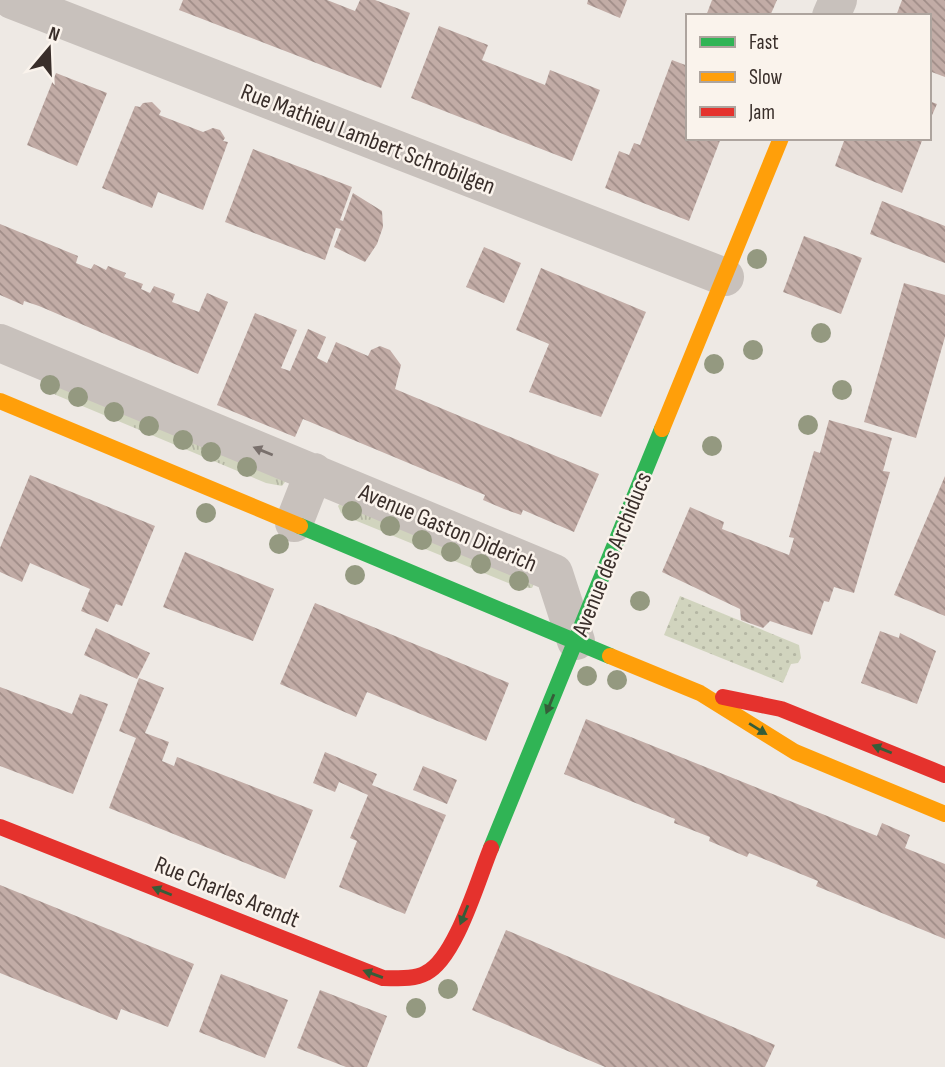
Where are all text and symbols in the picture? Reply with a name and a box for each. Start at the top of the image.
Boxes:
north arrow [14,14,84,84]
legend [686,14,931,140]
text: N [46,22,63,47]
text: Fast [749,30,779,55]
text: Slow [749,65,783,90]
street label: Rue Mathieu Lambert Schrobilgen [237,77,499,201]
text: Jam [748,100,775,125]
one-way arrow [253,446,274,457]
street label: Avenue des Archiducs [566,468,658,641]
street label: Avenue Gaston Diderich [354,477,541,579]
one-way arrow [544,694,555,715]
one-way arrow [748,723,768,736]
one-way arrow [872,743,892,755]
street label: Rue Charles Arendt [150,850,304,934]
one-way arrow [151,885,172,896]
one-way arrow [458,905,469,926]
one-way arrow [363,968,384,979]

